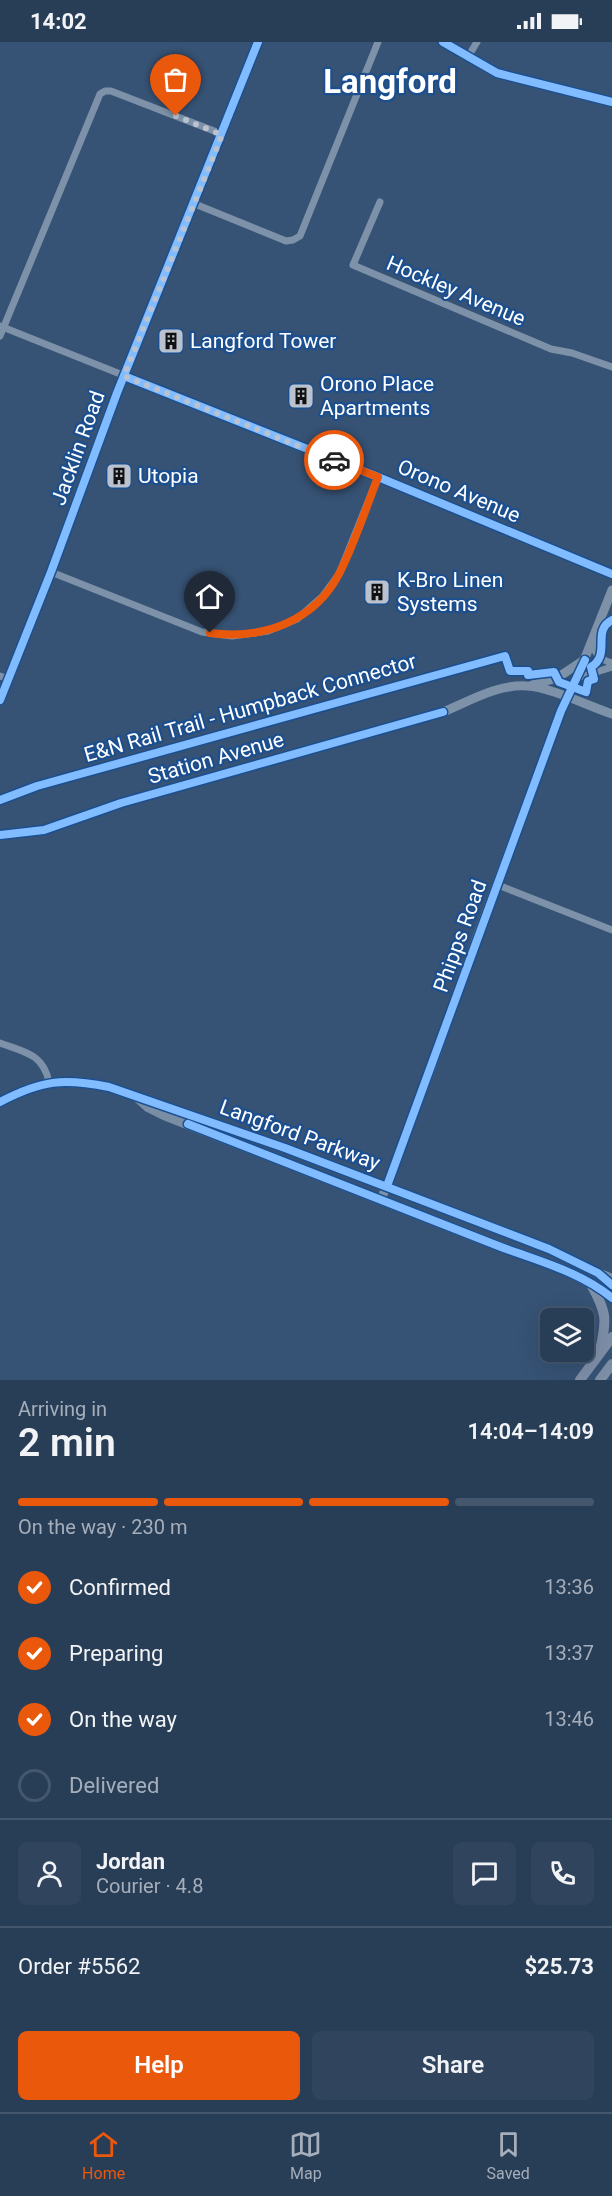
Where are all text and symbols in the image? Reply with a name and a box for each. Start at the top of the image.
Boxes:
text: 14:02 [30,9,87,34]
pin [150,54,201,116]
district label: Langford [323,62,457,101]
icon: bag [159,63,192,96]
street label: Hockley Avenue [383,251,529,331]
building icon: Langford Tower [156,326,186,356]
place label: Langford Tower [190,329,337,353]
place label: Orono Place Apartments [320,372,434,420]
building icon: Orono Place Apartments [286,381,316,411]
street label: Jacklin Road [46,388,110,508]
courier [304,430,364,490]
icon: car [318,444,351,477]
street label: Orono Avenue [394,454,524,528]
building icon: Utopia [104,461,134,491]
place label: Utopia [138,464,199,488]
place label: K-Bro Linen Systems [397,568,503,616]
pin [184,571,235,633]
building icon: K-Bro Linen Systems [362,577,392,607]
icon: home [193,580,226,613]
street label: E&N Rail Trail - Humpback Connector [81,649,419,767]
street label: Station Avenue [145,727,287,789]
street label: Phipps Road [429,877,491,995]
street label: Langford Parkway [217,1095,383,1175]
map controls [540,1308,594,1362]
button: layers [540,1308,594,1362]
text: Arriving in [18,1397,107,1421]
text: 14:04–14:09 [467,1419,594,1444]
text: 2 min [18,1420,116,1466]
text: On the way · 230 m [18,1515,187,1539]
icon: check [18,1571,51,1604]
text: Confirmed [69,1575,171,1600]
text: 13:36 [544,1575,594,1599]
icon: check [18,1637,51,1670]
text: Preparing [69,1641,163,1666]
text: 13:37 [544,1641,594,1665]
icon: check [18,1703,51,1736]
text: On the way [69,1707,177,1732]
text: 13:46 [544,1707,594,1731]
text: Delivered [69,1773,159,1798]
button: person [18,1842,81,1905]
button: chat [453,1842,516,1905]
button: phone [531,1842,594,1905]
text: Jordan [96,1849,165,1874]
text: Courier · 4.8 [96,1874,203,1898]
text: Order #5562 [18,1954,140,1979]
text: $25.73 [525,1954,594,1979]
button: Help [18,2031,300,2100]
button: Share [312,2031,594,2100]
tab: Home [82,2128,125,2183]
tab: Map [289,2128,322,2183]
tab: Saved [487,2128,530,2183]

